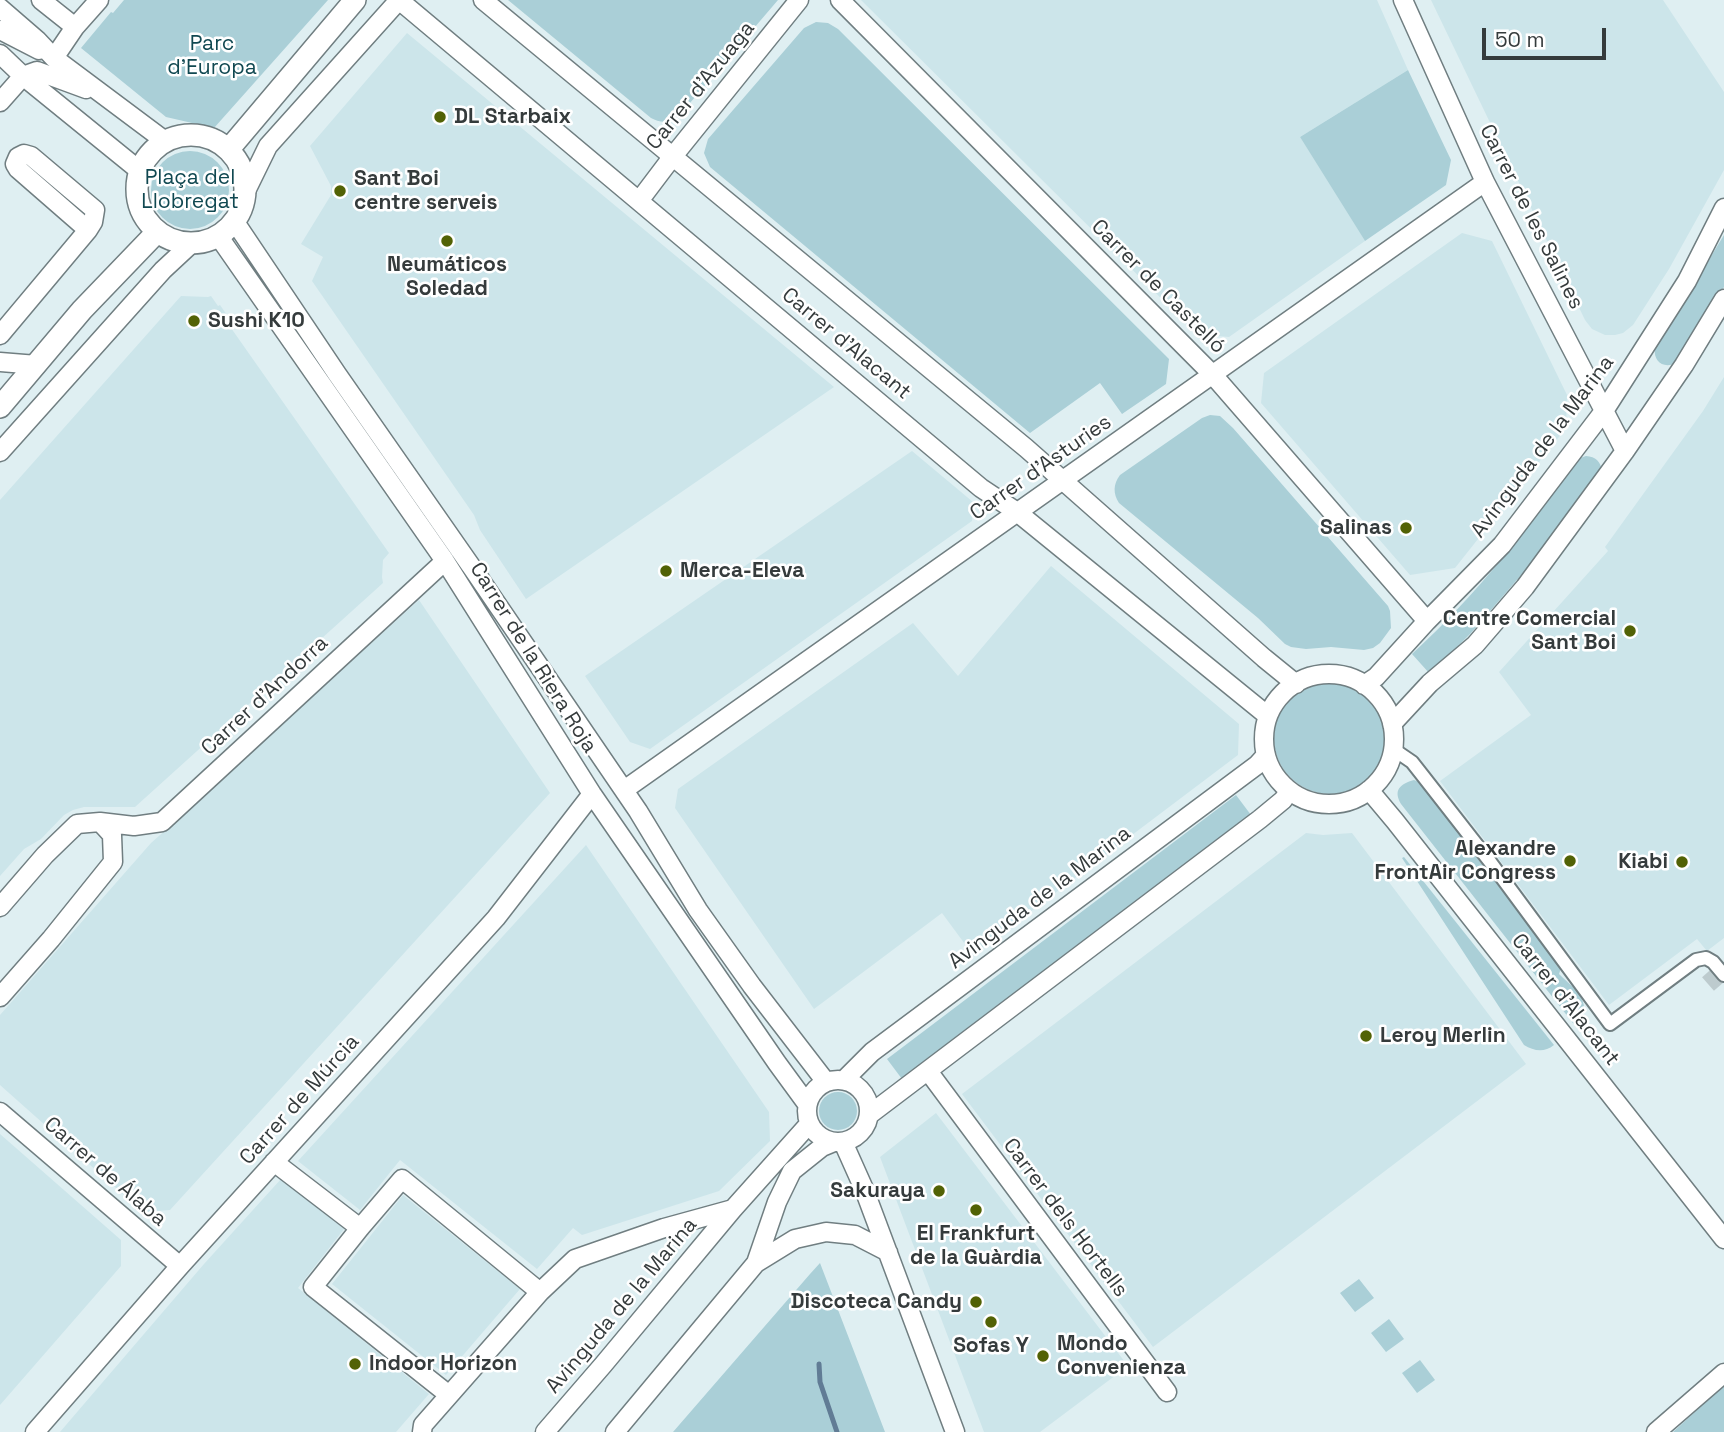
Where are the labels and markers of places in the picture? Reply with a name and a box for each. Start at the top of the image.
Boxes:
place label: DL Starbaix [454,104,571,130]
marker: DL Starbaix [432,109,448,125]
place label: Sant Boi centre serveis [354,166,497,216]
marker: Sant Boi centre serveis [332,183,348,199]
marker: Neumáticos Soledad [439,233,455,249]
place label: Neumáticos Soledad [387,252,507,302]
place label: Sushi K10 [208,308,305,334]
marker: Sushi K10 [186,313,202,329]
place label: Salinas [1320,515,1392,541]
marker: Salinas [1398,520,1414,536]
place label: Merca-Eleva [680,558,804,584]
marker: Merca-Eleva [658,563,674,579]
place label: Centre Comercial Sant Boi [1443,606,1616,656]
marker: Centre Comercial Sant Boi [1622,623,1638,639]
place label: Alexandre FrontAir Congress [1374,836,1556,886]
place label: Kiabi [1618,849,1668,875]
marker: Alexandre FrontAir Congress [1562,853,1578,869]
marker: Kiabi [1674,854,1690,870]
place label: Leroy Merlin [1380,1023,1506,1049]
marker: Leroy Merlin [1358,1028,1374,1044]
place label: Sakuraya [830,1178,925,1204]
marker: Sakuraya [931,1183,947,1199]
marker: El Frankfurt de la Guàrdia [968,1202,984,1218]
place label: El Frankfurt de la Guàrdia [910,1221,1042,1271]
place label: Discoteca Candy [791,1289,962,1315]
marker: Discoteca Candy [968,1294,984,1310]
marker: Sofas Y [983,1314,999,1330]
place label: Mondo Convenienza [1057,1331,1186,1381]
place label: Sofas Y [953,1333,1029,1359]
marker: Mondo Convenienza [1035,1348,1051,1364]
place label: Indoor Horizon [369,1351,517,1377]
marker: Indoor Horizon [347,1356,363,1372]

